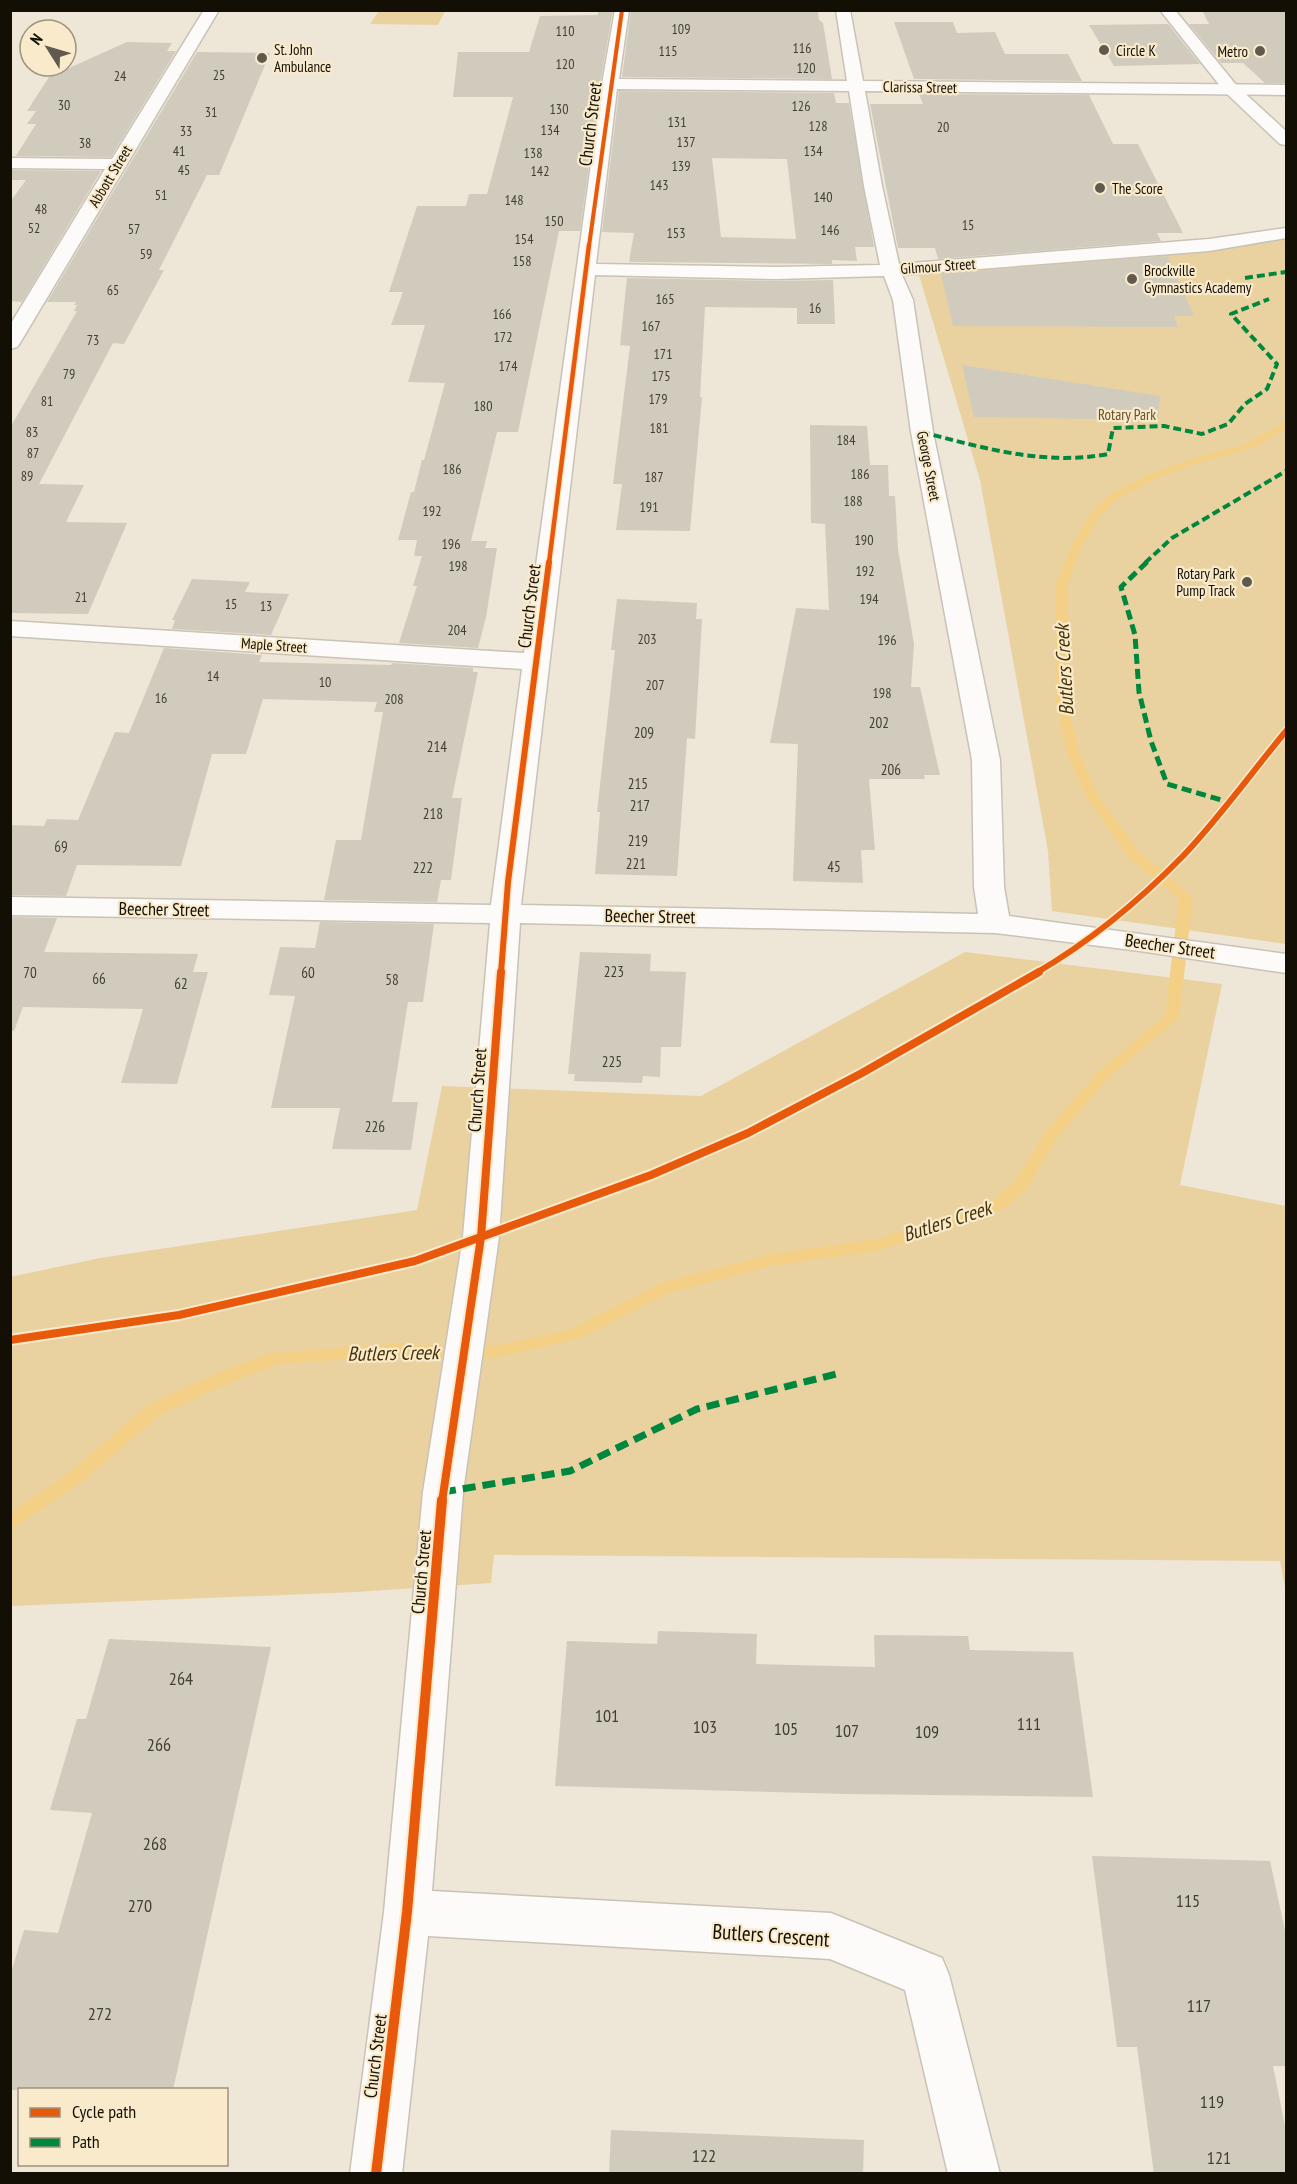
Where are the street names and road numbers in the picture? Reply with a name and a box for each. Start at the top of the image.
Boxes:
street label: Clarissa Street [883,77,957,97]
street label: Church Street [573,81,607,167]
street label: Abbott Street [84,142,136,210]
street label: Gilmour Street [900,254,976,278]
street label: George Street [913,429,945,503]
street label: Church Street [512,563,546,649]
street label: Maple Street [240,633,308,657]
street label: Beecher Street [118,897,210,921]
street label: Beecher Street [604,904,696,928]
street label: Beecher Street [1123,928,1217,964]
street label: Church Street [463,1047,491,1133]
street label: Church Street [406,1529,436,1615]
street label: Butlers Crescent [712,1917,831,1953]
street label: Church Street [358,2013,392,2099]

